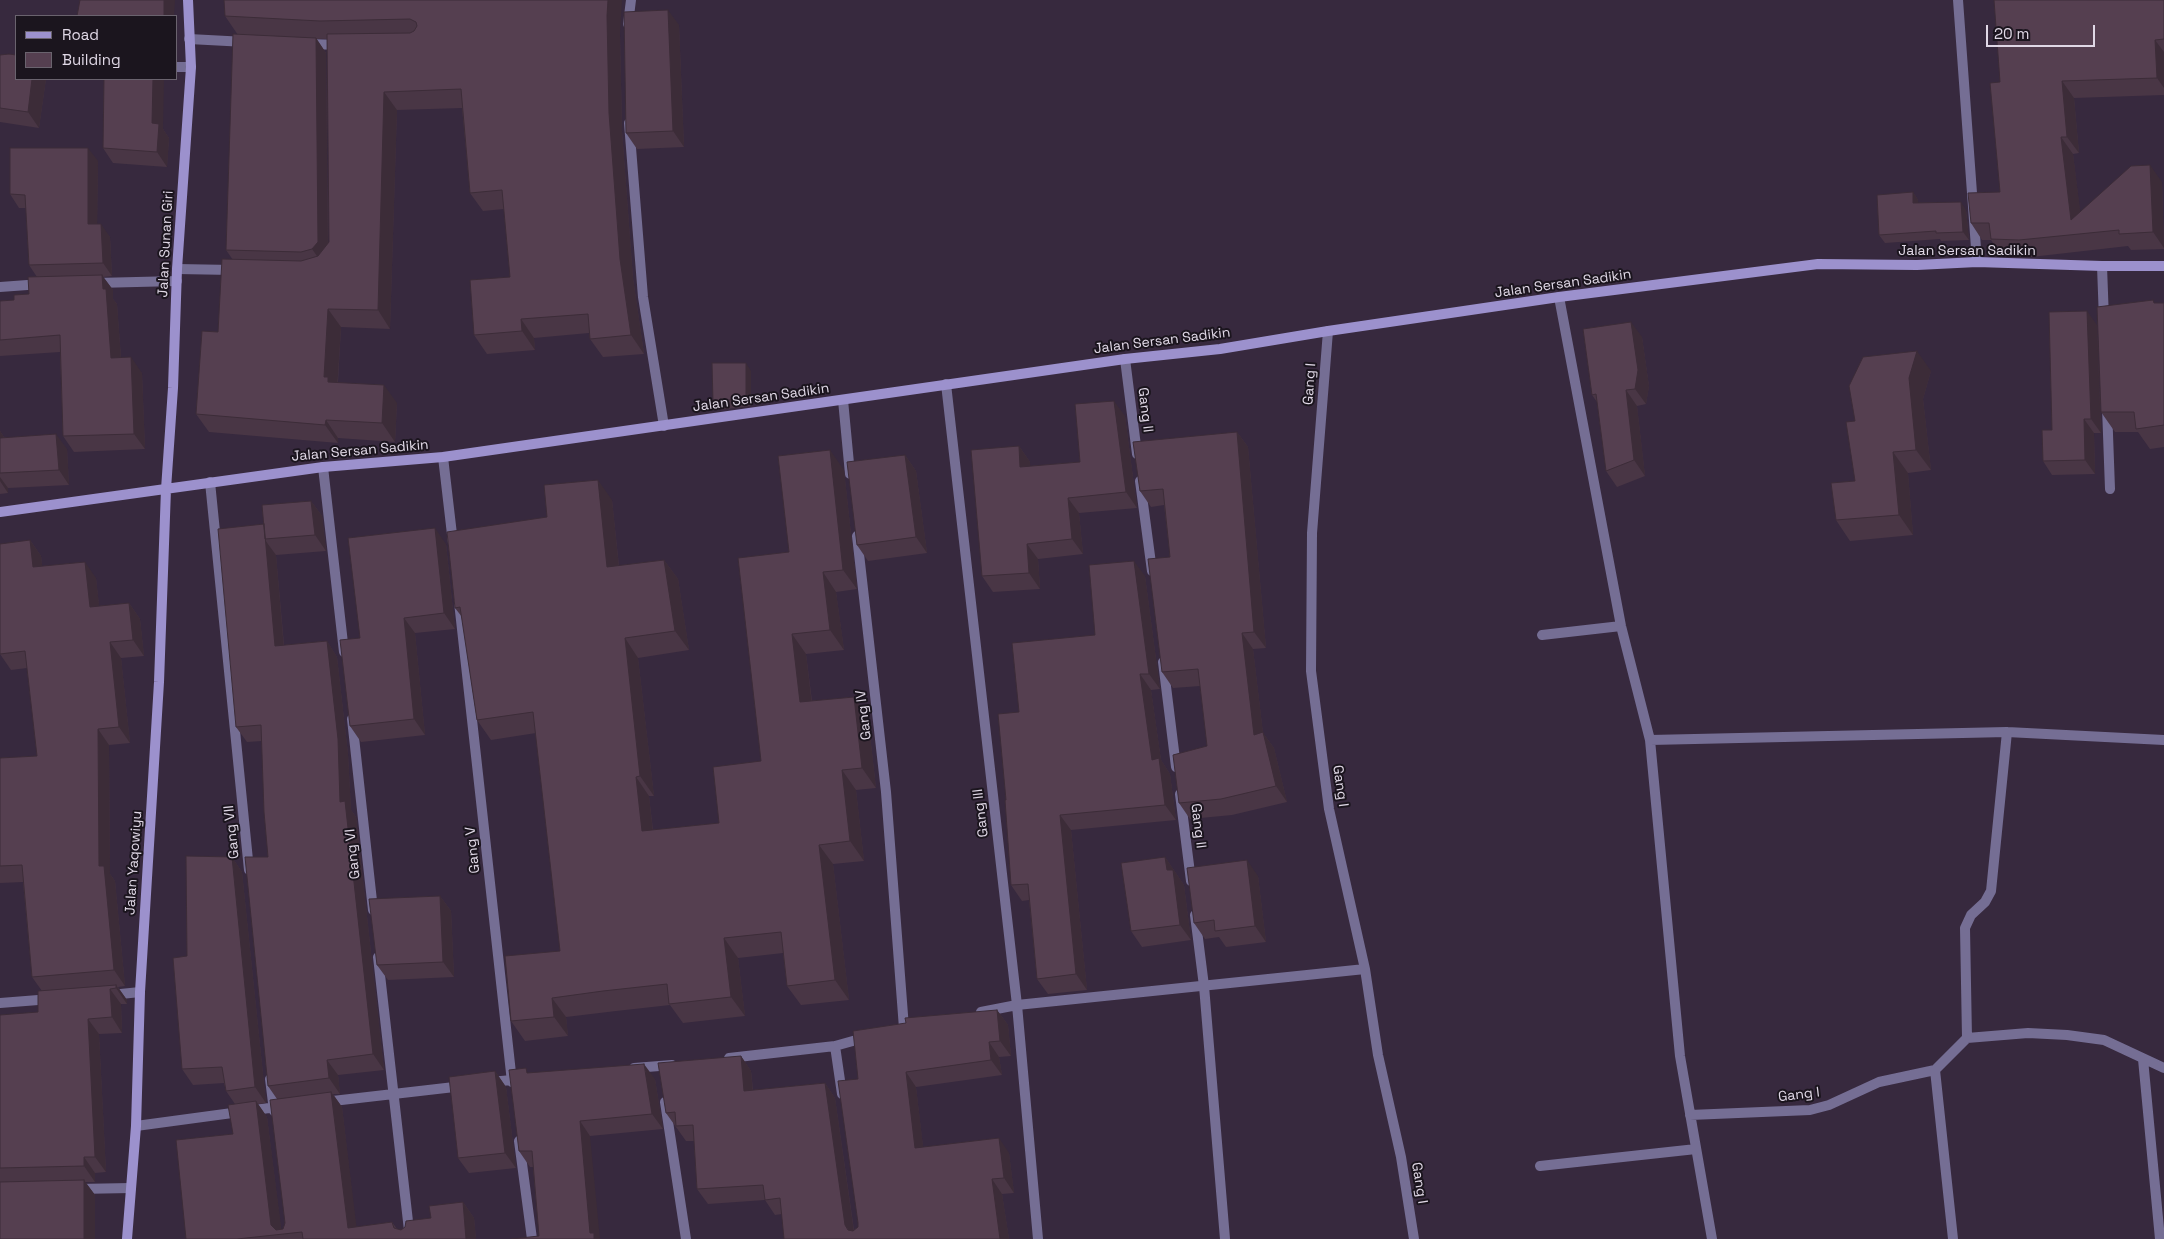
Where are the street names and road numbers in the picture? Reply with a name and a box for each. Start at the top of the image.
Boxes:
street label: Jalan Sunan Giri [155,190,177,298]
street label: Jalan Sersan Sadikin [1898,243,2036,259]
street label: Jalan Sersan Sadikin [1494,266,1632,302]
street label: Jalan Sersan Sadikin [1093,324,1231,358]
street label: Gang I [1300,363,1320,405]
street label: Jalan Sersan Sadikin [692,380,830,416]
street label: Gang II [1134,387,1156,433]
street label: Jalan Sersan Sadikin [291,437,429,465]
street label: Gang IV [853,689,875,741]
street label: Gang I [1329,764,1351,808]
street label: Gang III [970,788,992,838]
street label: Gang II [1187,803,1209,849]
street label: Gang VII [221,804,243,860]
street label: Jalan Yaqowiyu [122,810,146,916]
street label: Gang V [462,826,484,874]
street label: Gang VI [342,828,364,880]
street label: Gang I [1777,1084,1821,1106]
street label: Gang I [1407,1161,1431,1205]

